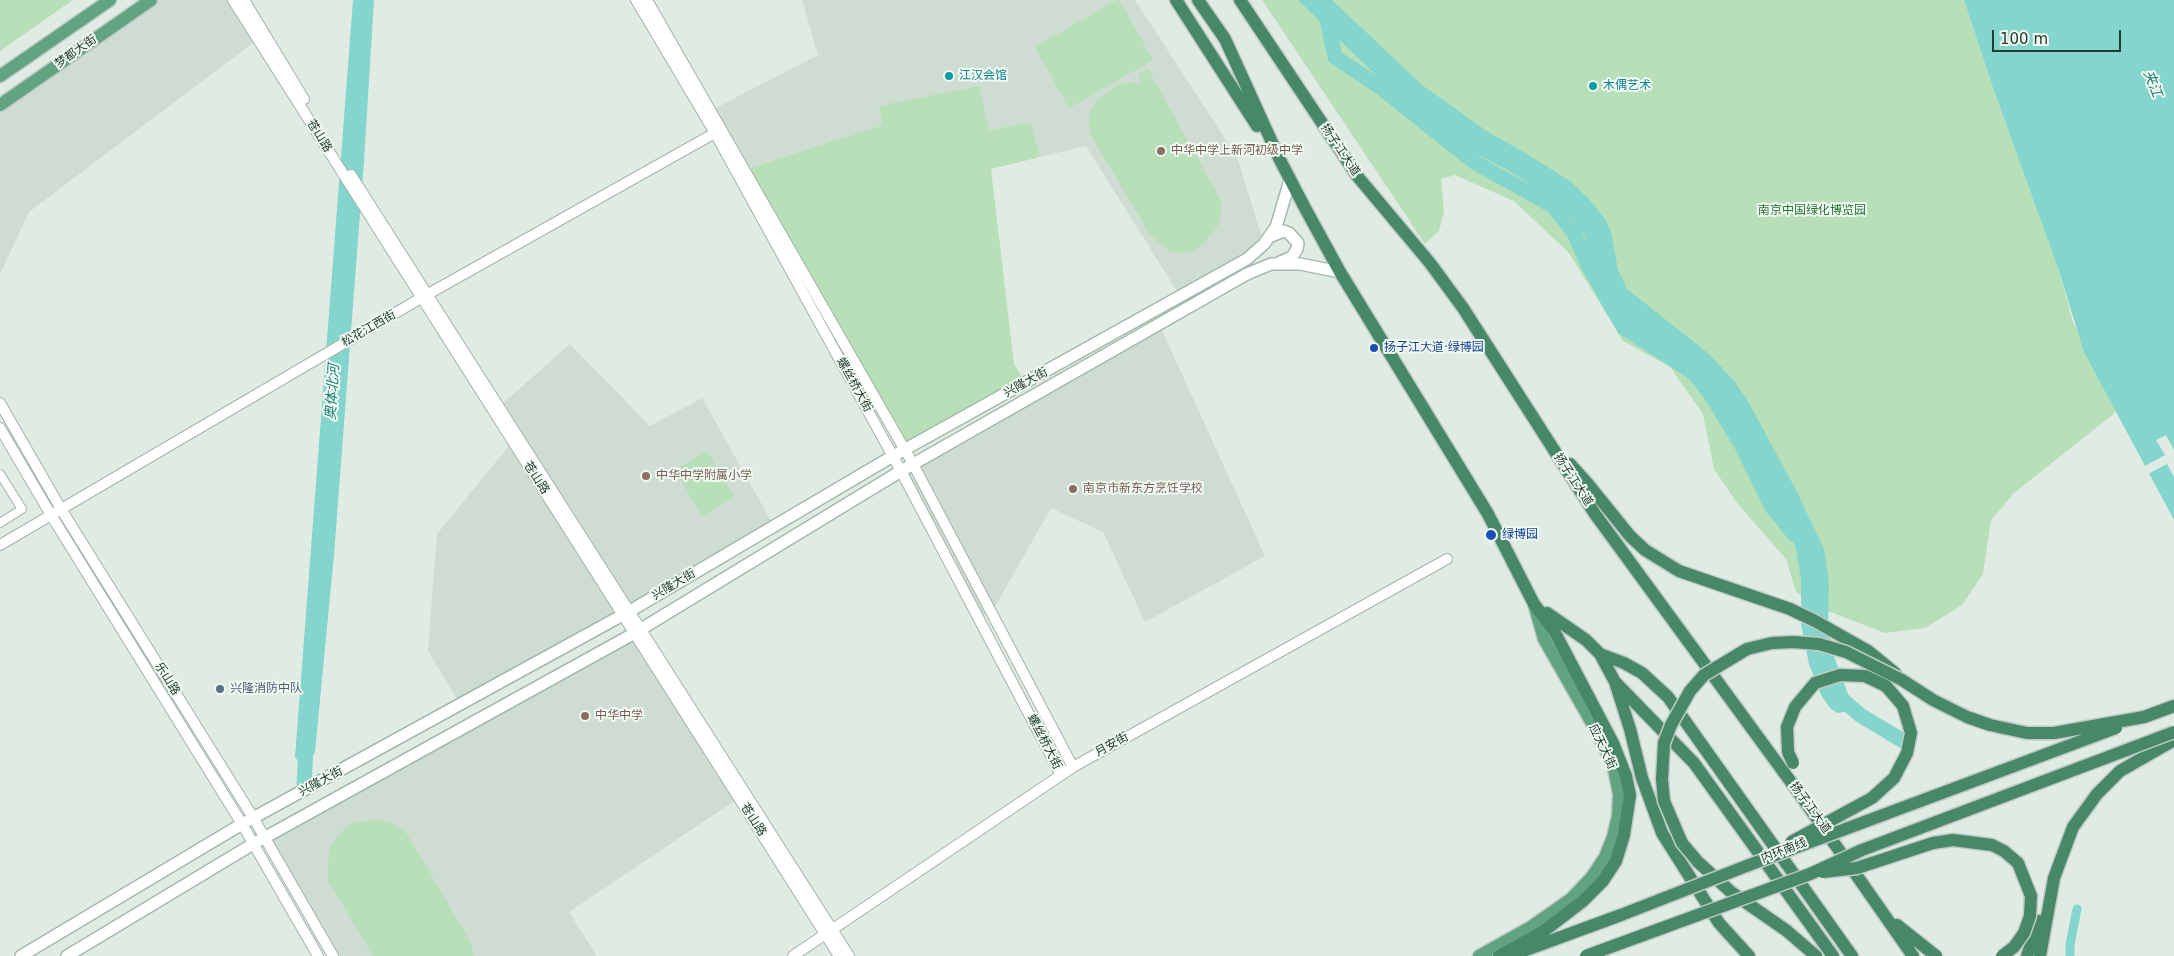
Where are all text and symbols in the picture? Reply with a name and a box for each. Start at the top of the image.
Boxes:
scale bar [1994,20,2123,52]
text: 100 m [2000,30,2048,48]
street label: 梦都大街 [52,32,100,72]
water label: 夹江 [2139,68,2165,100]
place label: 江汉会馆 [959,69,1007,83]
marker: 江汉会馆 [943,70,955,82]
place label: 木偶艺术 [1603,79,1651,93]
marker: 木偶艺术 [1587,80,1599,92]
street label: 苍山路 [303,117,335,155]
street label: 扬子江大道 [1317,121,1363,179]
place label: 中华中学上新河初级中学 [1171,144,1303,158]
marker: 中华中学上新河初级中学 [1155,145,1167,157]
park label: 南京中国绿化博览园 [1758,204,1866,218]
street label: 松花江西街 [339,308,399,350]
place label: 扬子江大道·绿博园 [1384,341,1484,355]
marker: 扬子江大道·绿博园 [1368,342,1380,354]
street label: 螺丝桥大街 [833,355,875,415]
water label: 奥体北河 [323,363,343,421]
street label: 兴隆大街 [1002,365,1050,401]
street label: 扬子江大道 [1551,451,1595,509]
street label: 苍山路 [520,459,552,497]
place label: 中华中学附属小学 [656,469,752,483]
marker: 中华中学附属小学 [640,470,652,482]
place label: 南京市新东方烹饪学校 [1083,482,1203,496]
marker: 南京市新东方烹饪学校 [1067,483,1079,495]
marker: 绿博园 [1484,528,1498,542]
place label: 绿博园 [1502,528,1538,542]
street label: 兴隆大街 [650,566,698,604]
street label: 乐山路 [151,660,183,698]
place label: 兴隆消防中队 [230,682,302,696]
marker: 兴隆消防中队 [214,683,226,695]
place label: 中华中学 [595,709,643,723]
marker: 中华中学 [579,710,591,722]
street label: 螺丝桥大街 [1024,712,1064,772]
street label: 应天大街 [1585,722,1619,772]
street label: 月安街 [1093,730,1131,760]
street label: 兴隆大街 [297,764,345,800]
street label: 扬子江大道 [1787,779,1833,837]
street label: 苍山路 [737,801,769,839]
street label: 内环南线 [1759,836,1809,866]

